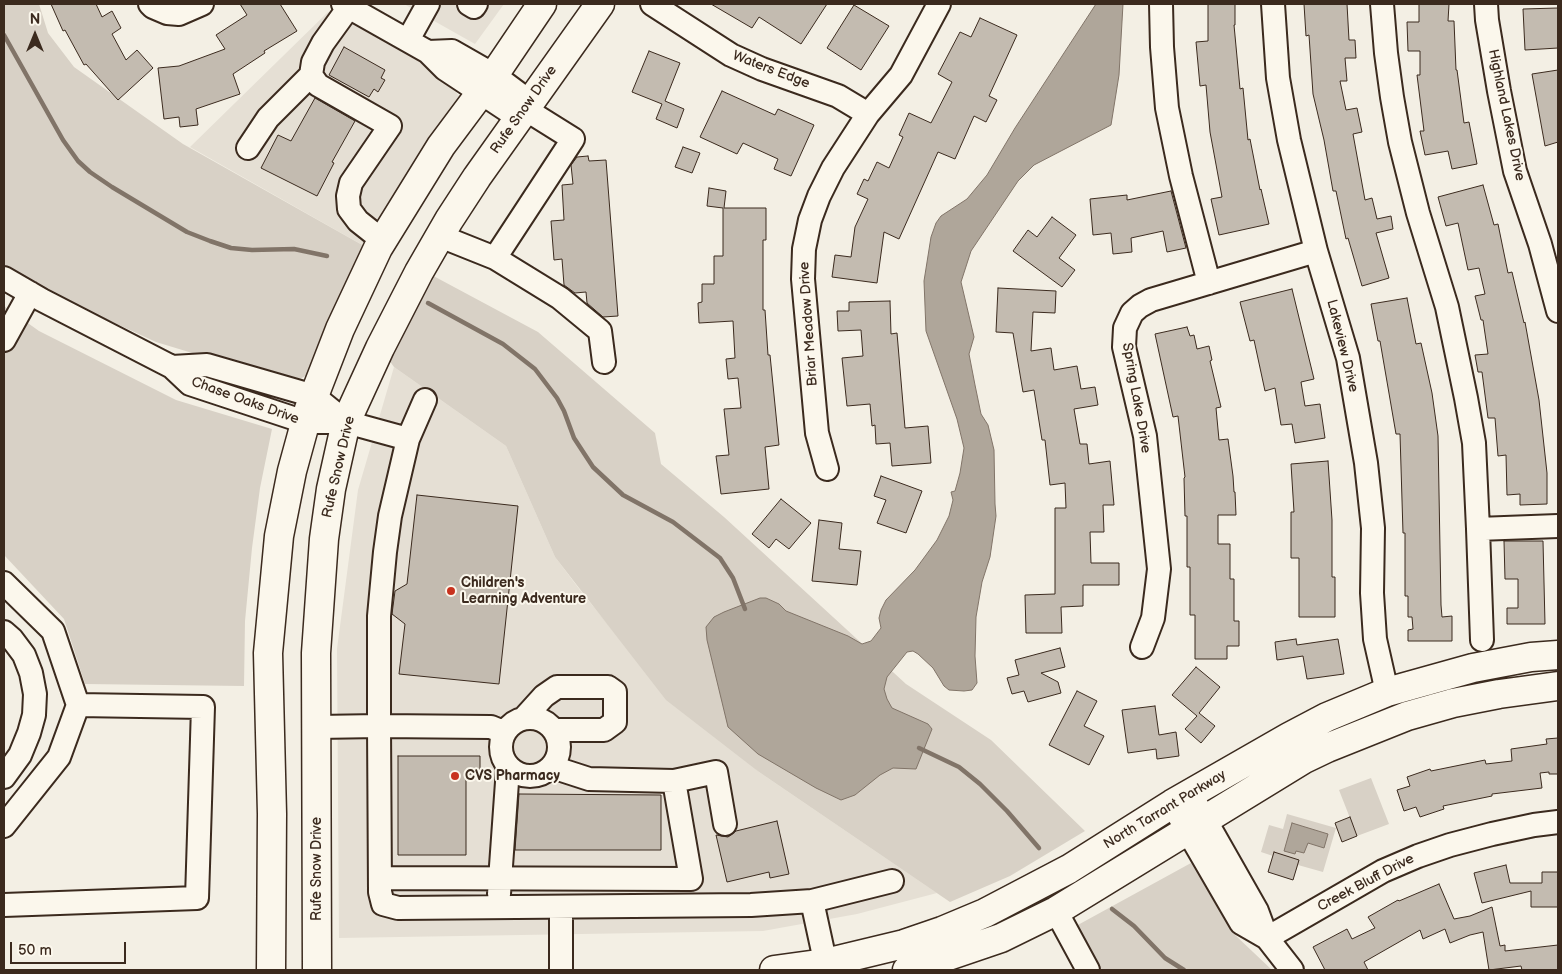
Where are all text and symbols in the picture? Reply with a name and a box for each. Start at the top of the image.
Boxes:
north arrow [10,10,60,60]
text: N [30,11,40,28]
street label: Waters Edge [730,48,812,92]
street label: Highland Lakes Drive [1484,48,1528,182]
street label: Rufe Snow Drive [487,63,561,157]
street label: Briar Meadow Drive [796,261,822,387]
street label: Lakeview Drive [1322,298,1362,394]
street label: Spring Lake Drive [1118,341,1154,455]
street label: Chase Oaks Drive [189,374,301,428]
street label: Rufe Snow Drive [319,414,359,520]
place label: Children's Learning Adventure [461,575,586,608]
marker: Children's Learning Adventure [445,585,457,597]
street label: North Tarrant Parkway [1101,767,1229,853]
place label: CVS Pharmacy [465,768,560,784]
marker: CVS Pharmacy [449,770,461,782]
street label: Rufe Snow Drive [309,817,325,921]
street label: Creek Bluff Drive [1315,851,1417,915]
scale bar [12,932,129,964]
text: 50 m [18,941,52,960]

